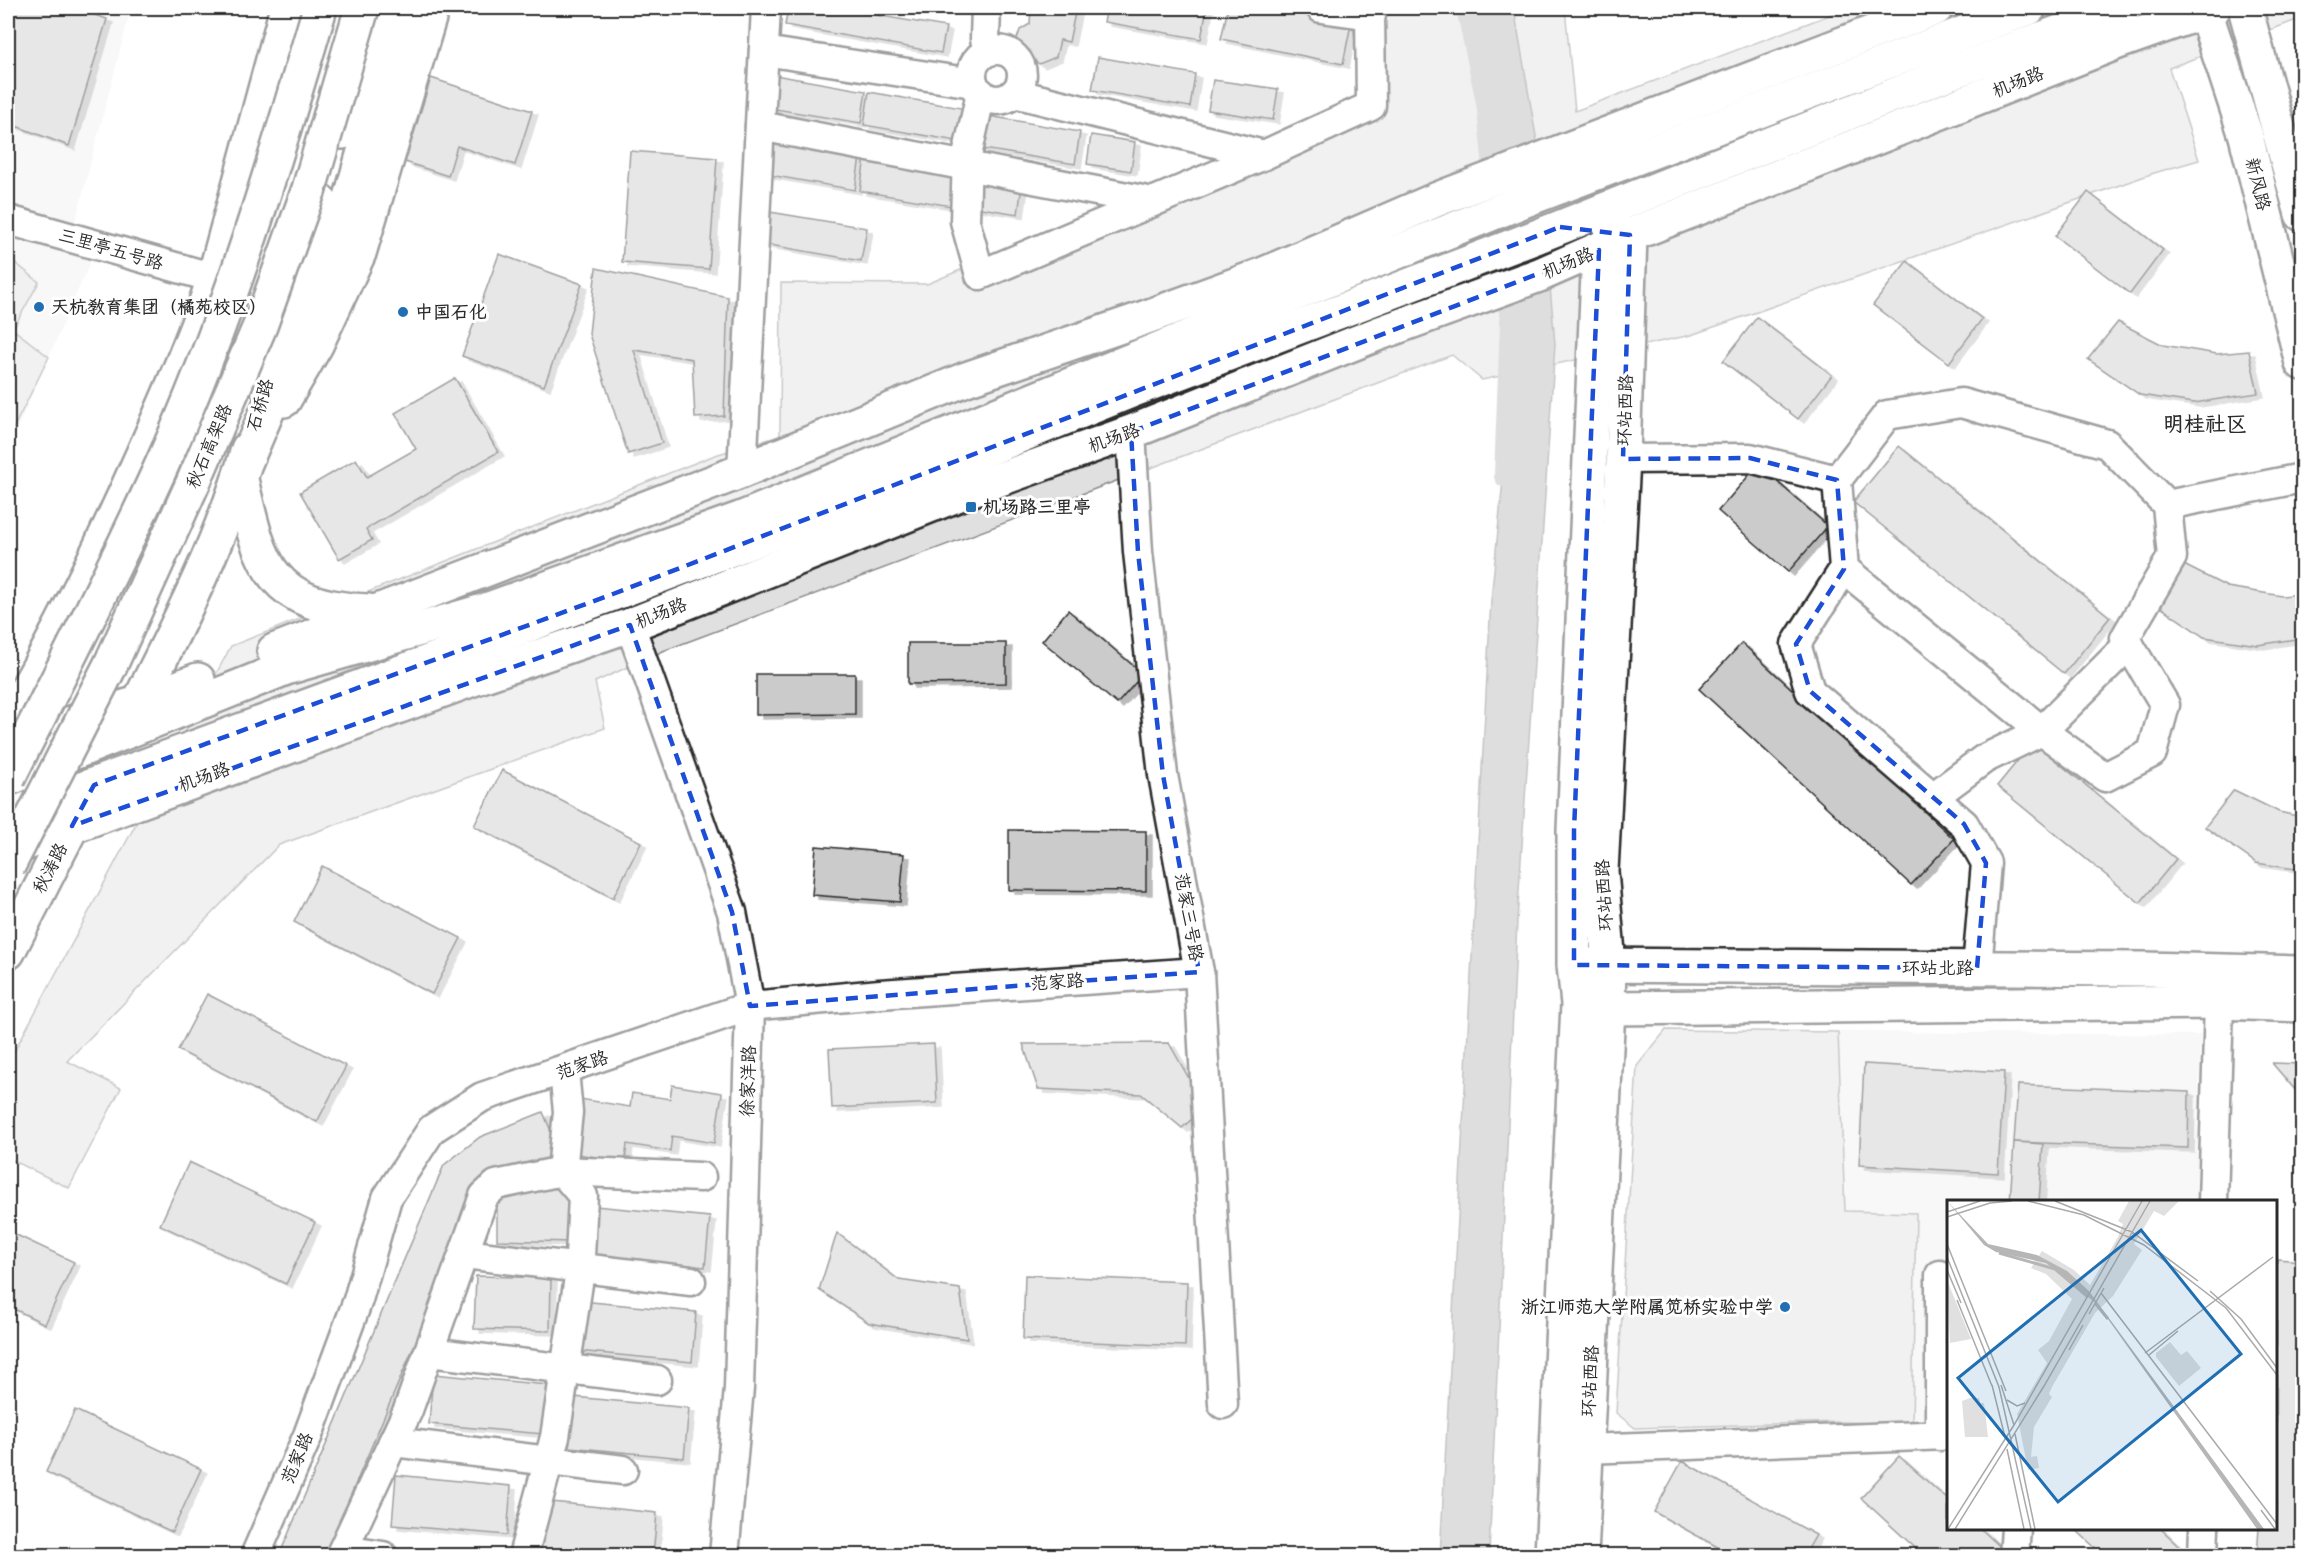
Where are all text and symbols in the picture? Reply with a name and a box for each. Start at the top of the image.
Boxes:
street label: 机场路 [1988,61,2047,102]
street label: 新风路 [2241,155,2276,213]
street label: 三里亭五号路 [56,223,166,274]
street label: 机场路 [1538,241,1597,284]
place label: 天杭教育集团（橘苑校区） [51,295,267,318]
marker: 天杭教育集团（橘苑校区） [32,300,46,314]
place label: 中国石化 [415,300,487,323]
marker: 中国石化 [396,305,410,319]
street label: 环站西路 [1612,374,1637,446]
street label: 石桥路 [241,376,278,434]
street label: 秋石高架路 [180,400,237,492]
district label: 明桂社区 [2163,410,2247,437]
street label: 机场路 [1085,417,1143,458]
place label: 机场路三里亭 [983,495,1091,518]
marker: 机场路三里亭 [964,500,978,514]
street label: 机场路 [631,592,690,633]
street label: 机场路 [175,756,233,797]
street label: 秋涛路 [27,838,72,897]
street label: 环站西路 [1590,858,1617,932]
street label: 范家三号路 [1170,871,1209,963]
street label: 环站北路 [1902,956,1974,979]
street label: 范家路 [1029,968,1085,995]
street label: 范家路 [553,1045,611,1084]
street label: 徐家洋路 [735,1045,760,1117]
inset map [1947,1200,2277,1530]
place label: 浙江师范大学附属笕桥实验中学 [1521,1295,1773,1318]
marker: 浙江师范大学附属笕桥实验中学 [1778,1300,1792,1314]
street label: 环站西路 [1576,1344,1603,1418]
street label: 范家路 [275,1428,318,1487]

